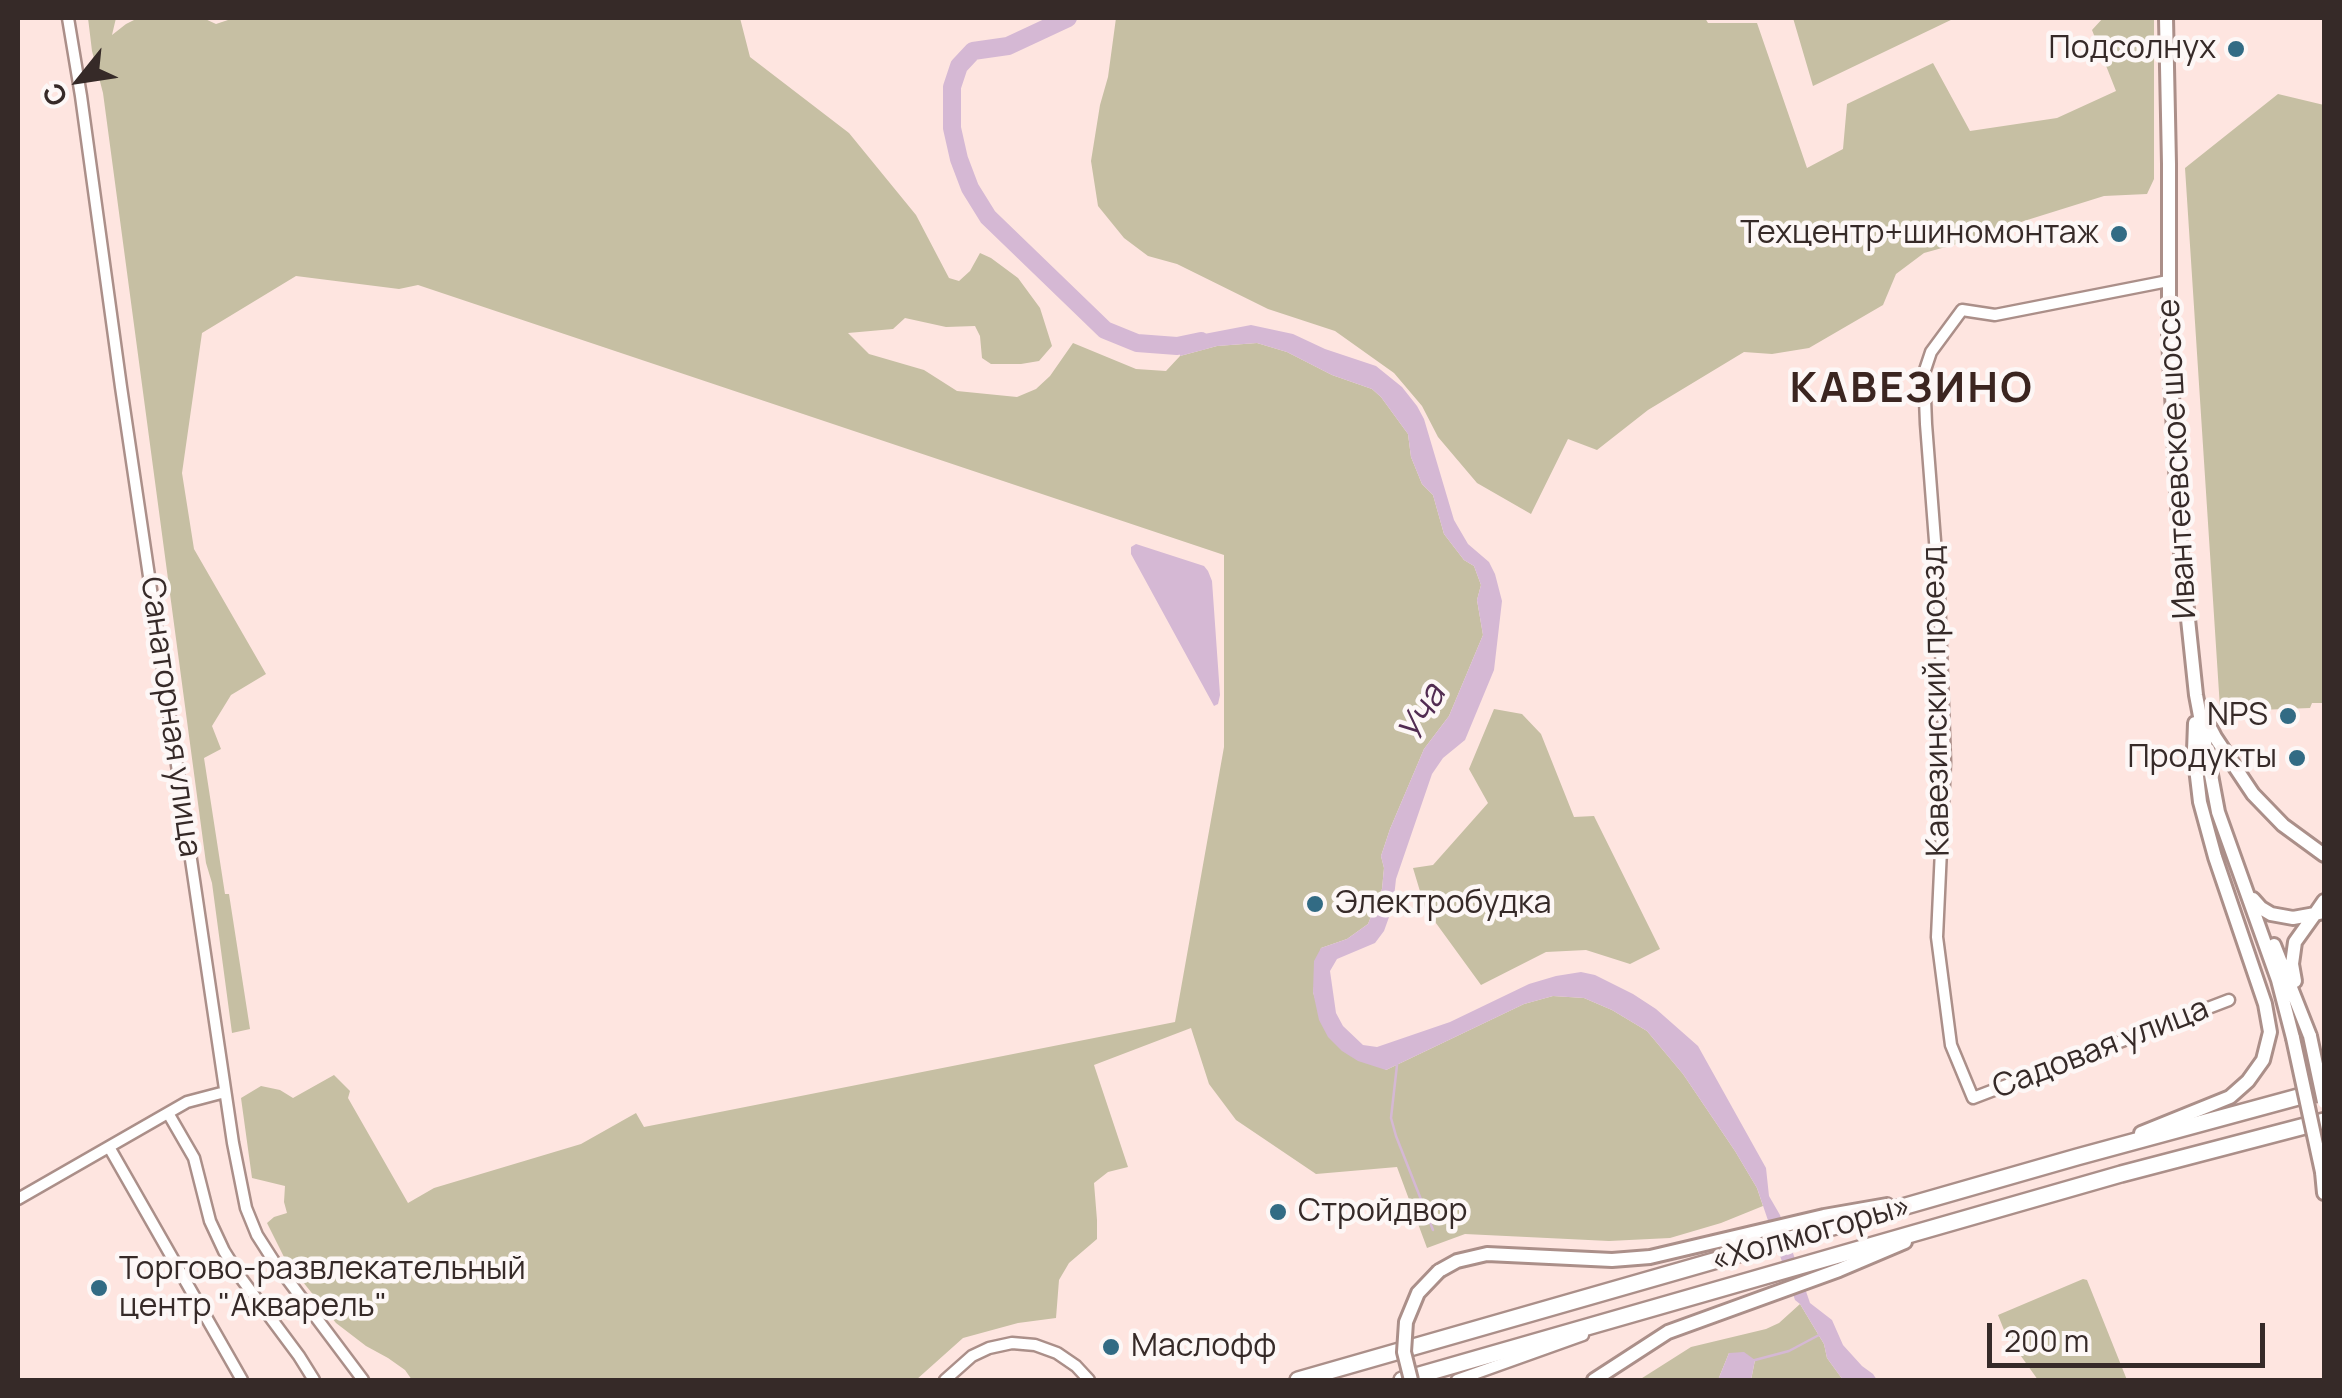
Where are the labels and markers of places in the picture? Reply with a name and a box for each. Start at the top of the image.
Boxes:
place label: Подсолнух [2049,30,2216,68]
marker: Подсолнух [2225,38,2247,60]
place label: Техцентр+шиномонтаж [1740,215,2099,253]
marker: Техцентр+шиномонтаж [2108,223,2130,245]
place label: NPS [2207,697,2268,735]
marker: NPS [2277,705,2299,727]
place label: Продукты [2127,739,2277,777]
marker: Продукты [2286,747,2308,769]
place label: Электробудка [1335,885,1552,923]
marker: Электробудка [1304,893,1326,915]
place label: Стройдвор [1298,1193,1467,1231]
marker: Стройдвор [1267,1201,1289,1223]
place label: Торгово-развлекательный центр "Акварель" [119,1251,526,1326]
marker: Торгово-развлекательный центр "Акварель" [88,1277,110,1299]
place label: Маслофф [1131,1328,1276,1366]
marker: Маслофф [1100,1336,1122,1358]

